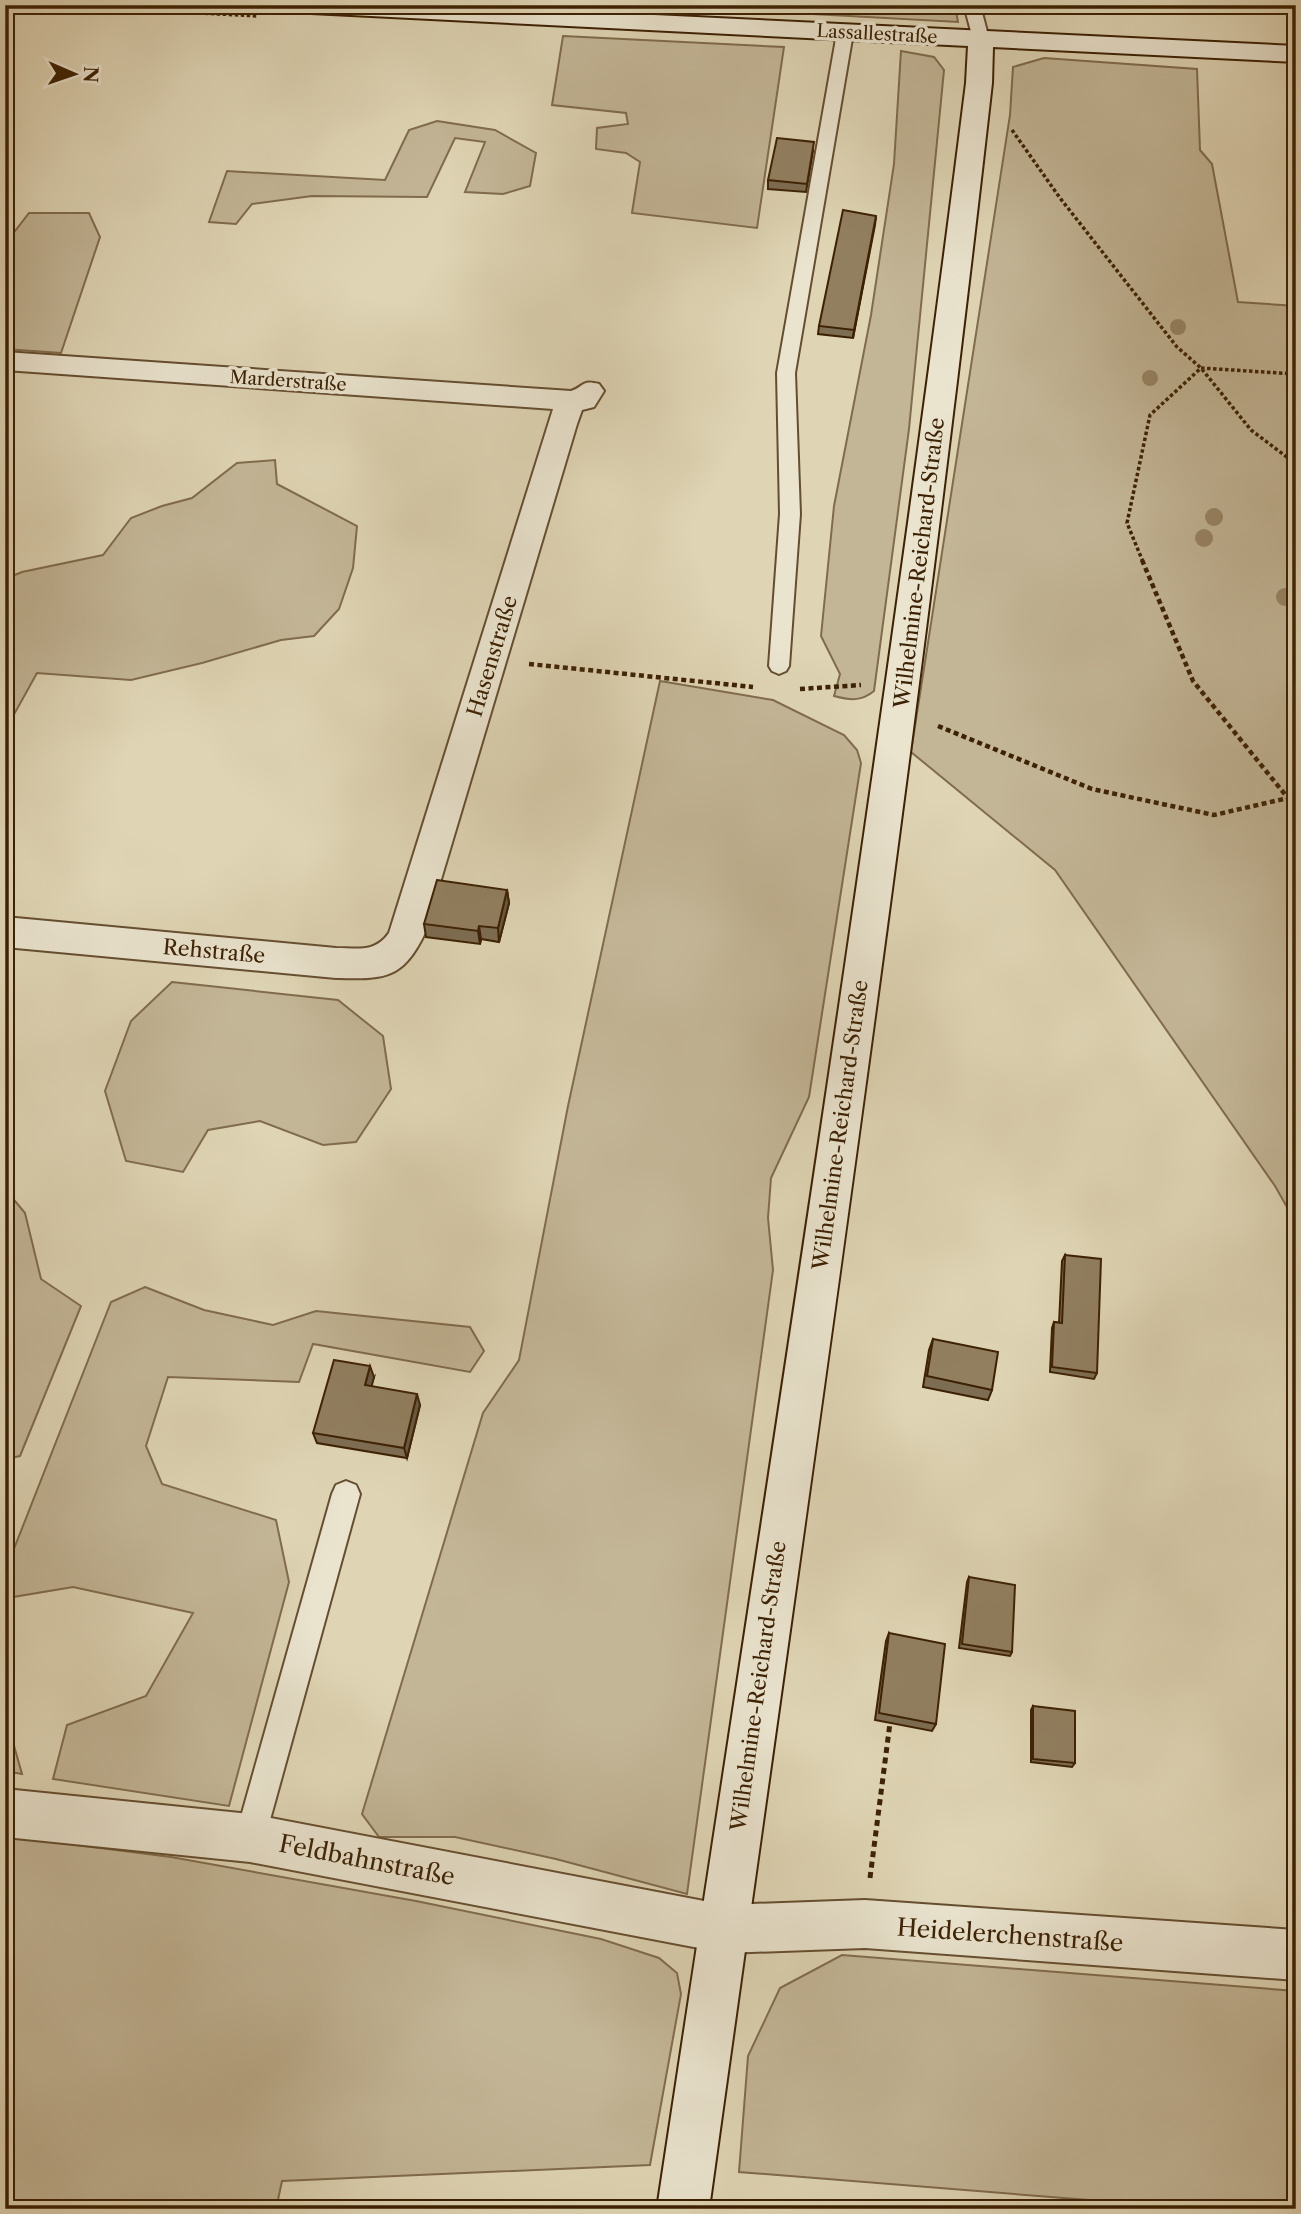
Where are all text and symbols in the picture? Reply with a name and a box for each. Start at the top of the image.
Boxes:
street label: Lassallestraße [816,20,938,48]
north arrow [38,38,108,108]
text: N [79,66,102,83]
street label: Marderstraße [229,366,347,396]
street label: Wilhelmine-Reichard-Straße [889,416,949,711]
street label: Hasenstraße [462,592,522,720]
street label: Rehstraße [162,934,266,968]
street label: Wilhelmine-Reichard-Straße [807,978,873,1273]
street label: Wilhelmine-Reichard-Straße [725,1539,791,1834]
street label: Feldbahnstraße [277,1829,457,1891]
street label: Heidelerchenstraße [896,1913,1124,1957]

